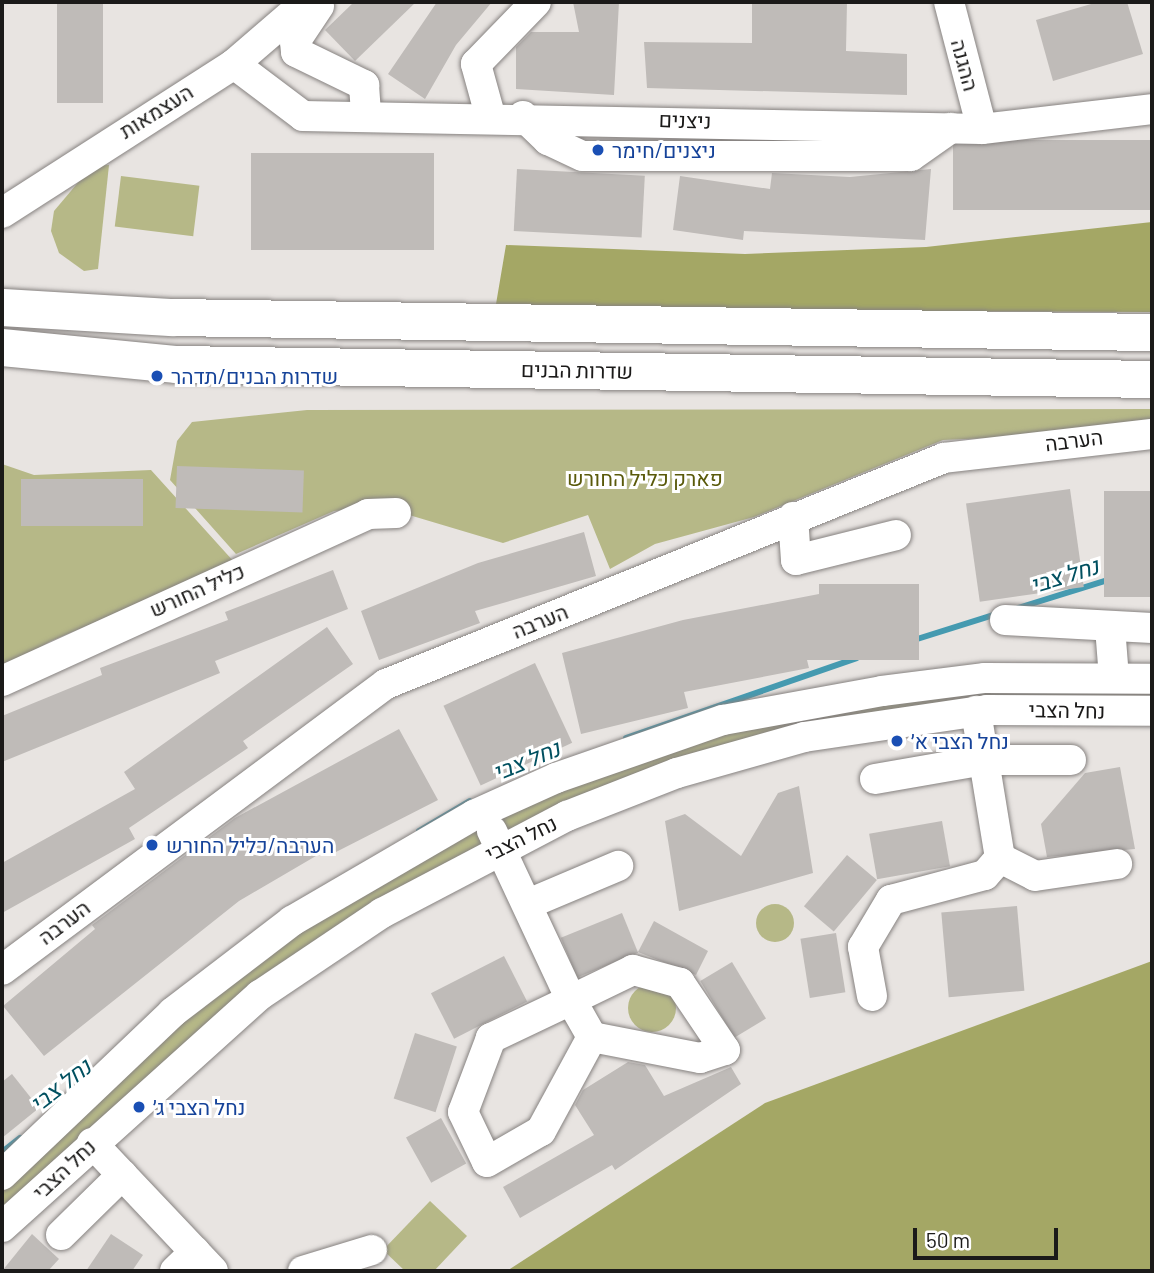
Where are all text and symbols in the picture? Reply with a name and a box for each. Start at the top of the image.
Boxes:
street label: ההגנה [946,36,984,94]
street label: העצמאות [115,79,197,143]
street label: ניצנים [658,106,712,134]
place label: ניצנים/חימר [612,137,716,163]
marker: ניצנים/חימר [590,142,606,158]
street label: שדרות הבנים [521,356,633,384]
place label: שדרות הבנים/תדהר [171,363,338,389]
marker: שדרות הבנים/תדהר [149,368,165,384]
street label: הערבה [1044,424,1104,456]
park label: פארק כליל החורש [567,465,723,491]
water label: נחל צבי [1026,552,1102,598]
street label: כליל החורש [145,558,249,622]
street label: הערבה [508,598,572,644]
street label: נחל הצבי [1029,697,1105,723]
place label: נחל הצבי א׳ [911,728,1009,754]
marker: נחל הצבי א׳ [889,733,905,749]
water label: נחל צבי [488,734,564,786]
street label: נחל הצבי [481,810,561,866]
place label: הערבה/כליל החורש [166,832,334,858]
marker: הערבה/כליל החורש [144,837,160,853]
street label: הערבה [33,894,95,950]
water label: נחל צבי [24,1053,96,1117]
place label: נחל הצבי ג׳ [153,1094,245,1120]
marker: נחל הצבי ג׳ [131,1099,147,1115]
street label: נחל הצבי [27,1134,101,1204]
scale bar [916,1214,1061,1258]
text: 50 m [926,1227,970,1252]

